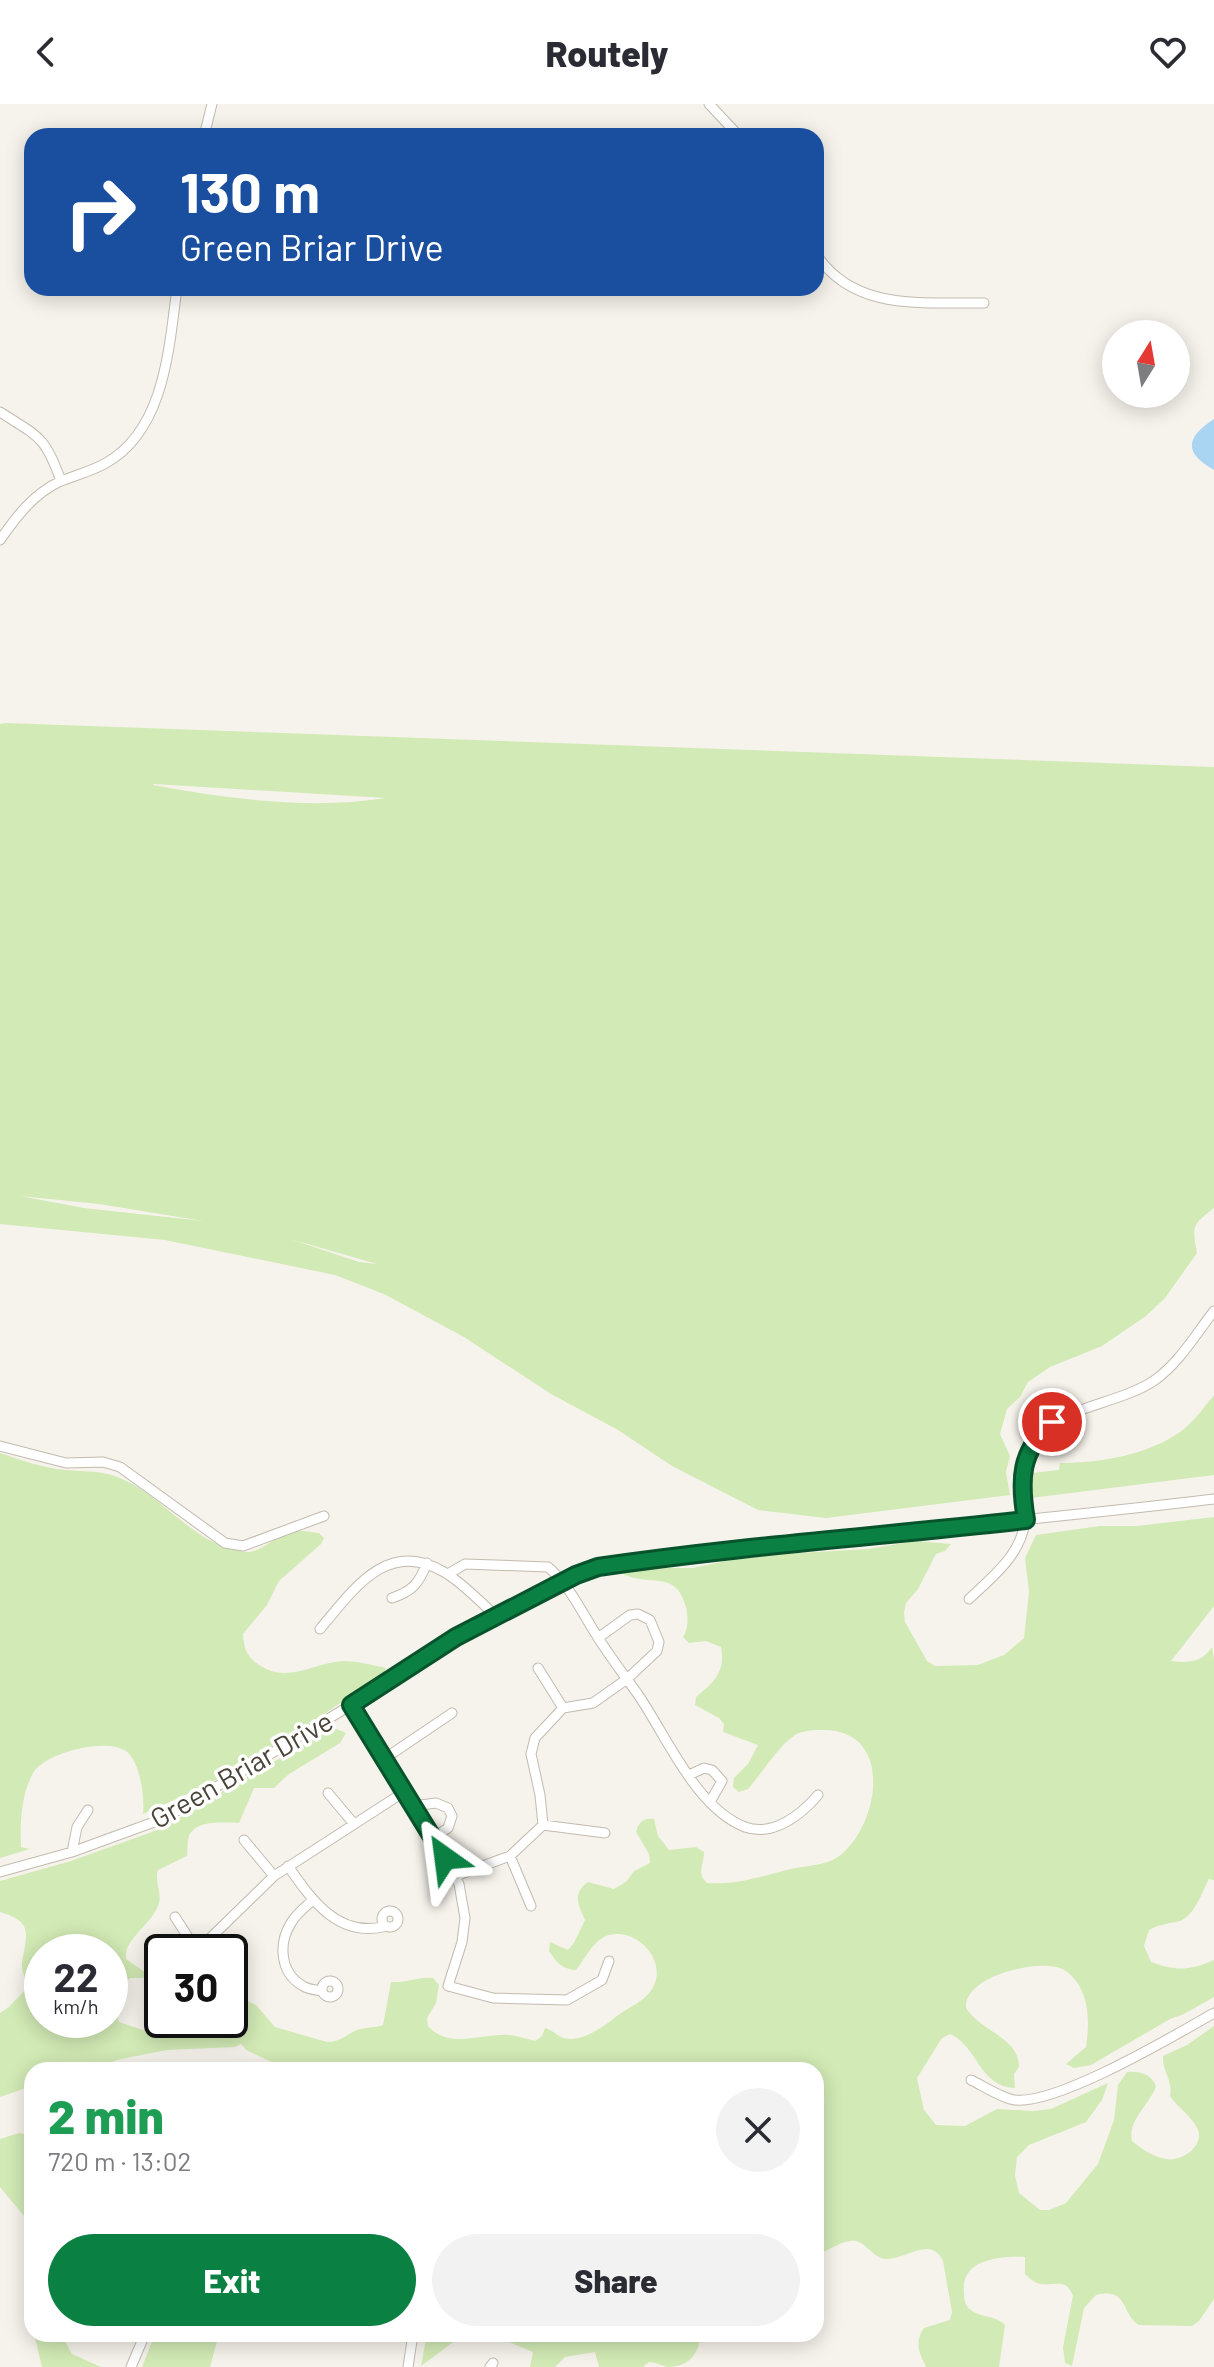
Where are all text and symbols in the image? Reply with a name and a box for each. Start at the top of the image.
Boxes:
icon: back [24,30,68,74]
icon: heart [1146,30,1190,74]
text: Routely [546,31,668,74]
text: 130 m [180,157,320,224]
icon: right [48,160,152,264]
text: Green Briar Drive [180,225,444,268]
north arrow [1102,320,1190,408]
map controls [1102,320,1190,408]
pin [1018,1388,1086,1456]
icon: arrive [1030,1400,1074,1444]
street label: Green Briar Drive [144,1703,338,1835]
position arrow [403,1816,487,1900]
speed limit sign: 30 [144,1934,248,2038]
text: 22 [54,1952,98,2000]
text: km/h [53,1994,99,2018]
text: 2 min [48,2086,164,2144]
button: close [716,2088,800,2172]
text: 720 m · 13:02 [48,2145,191,2176]
button: Exit [48,2234,416,2326]
button: Share [432,2234,800,2326]

